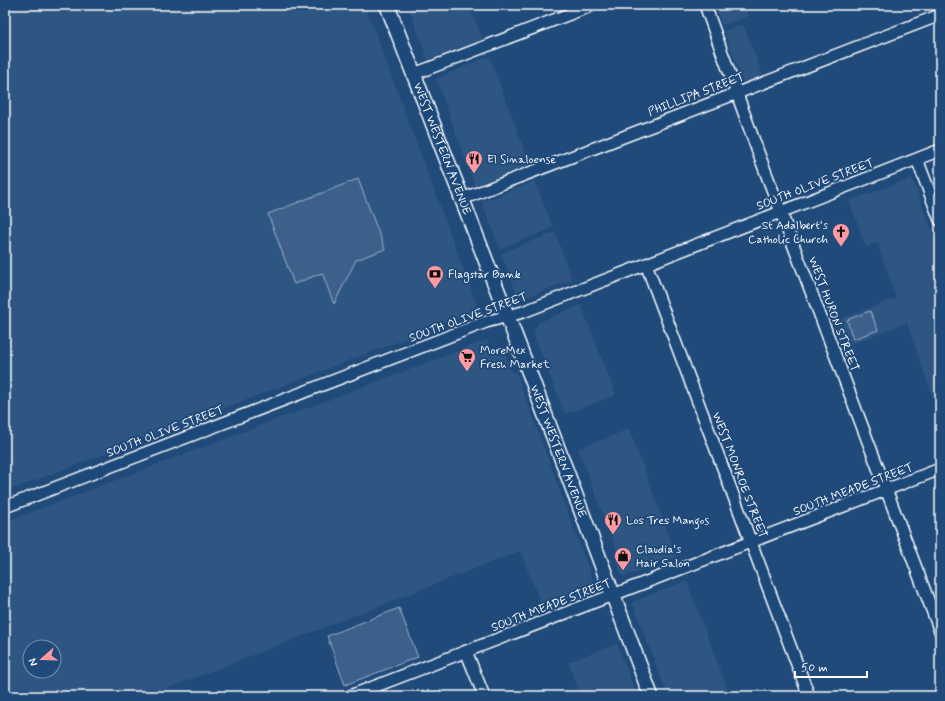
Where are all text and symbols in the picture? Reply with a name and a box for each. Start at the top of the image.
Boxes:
street label: PHILLIPA STREET [646,69,747,121]
street label: WEST WESTERN AVENUE [409,81,474,217]
restaurant icon: El Sinaloense [464,149,484,174]
place label: El Sinaloense [487,152,556,168]
street label: SOUTH OLIVE STREET [754,155,876,215]
place label: St Adalbert's Catholic Church [748,218,829,248]
church icon: St Adalbert's Catholic Church [831,222,851,247]
street label: WEST HURON STREET [804,255,862,374]
bank icon: Flagstar Bank [425,264,445,289]
place label: Flagstar Bank [448,267,521,283]
street label: SOUTH OLIVE STREET [407,289,530,347]
place label: MoreMex Fresh Market [480,343,550,373]
supermarket icon: MoreMex Fresh Market [457,347,477,372]
street label: WEST WESTERN AVENUE [526,383,590,520]
street label: SOUTH OLIVE STREET [104,402,226,462]
street label: WEST MONROE STREET [708,410,771,541]
street label: SOUTH MEADE STREET [791,460,916,520]
restaurant icon: Los Tres Mangos [603,510,623,535]
place label: Los Tres Mangos [626,513,709,530]
place label: Claudia's Hair Salon [636,542,690,572]
shop icon: Claudia's Hair Salon [613,546,633,571]
street label: SOUTH MEADE STREET [489,576,614,636]
north arrow [22,639,62,679]
scale bar [795,653,867,679]
text: N [26,656,41,668]
text: 50 m [801,660,828,676]

